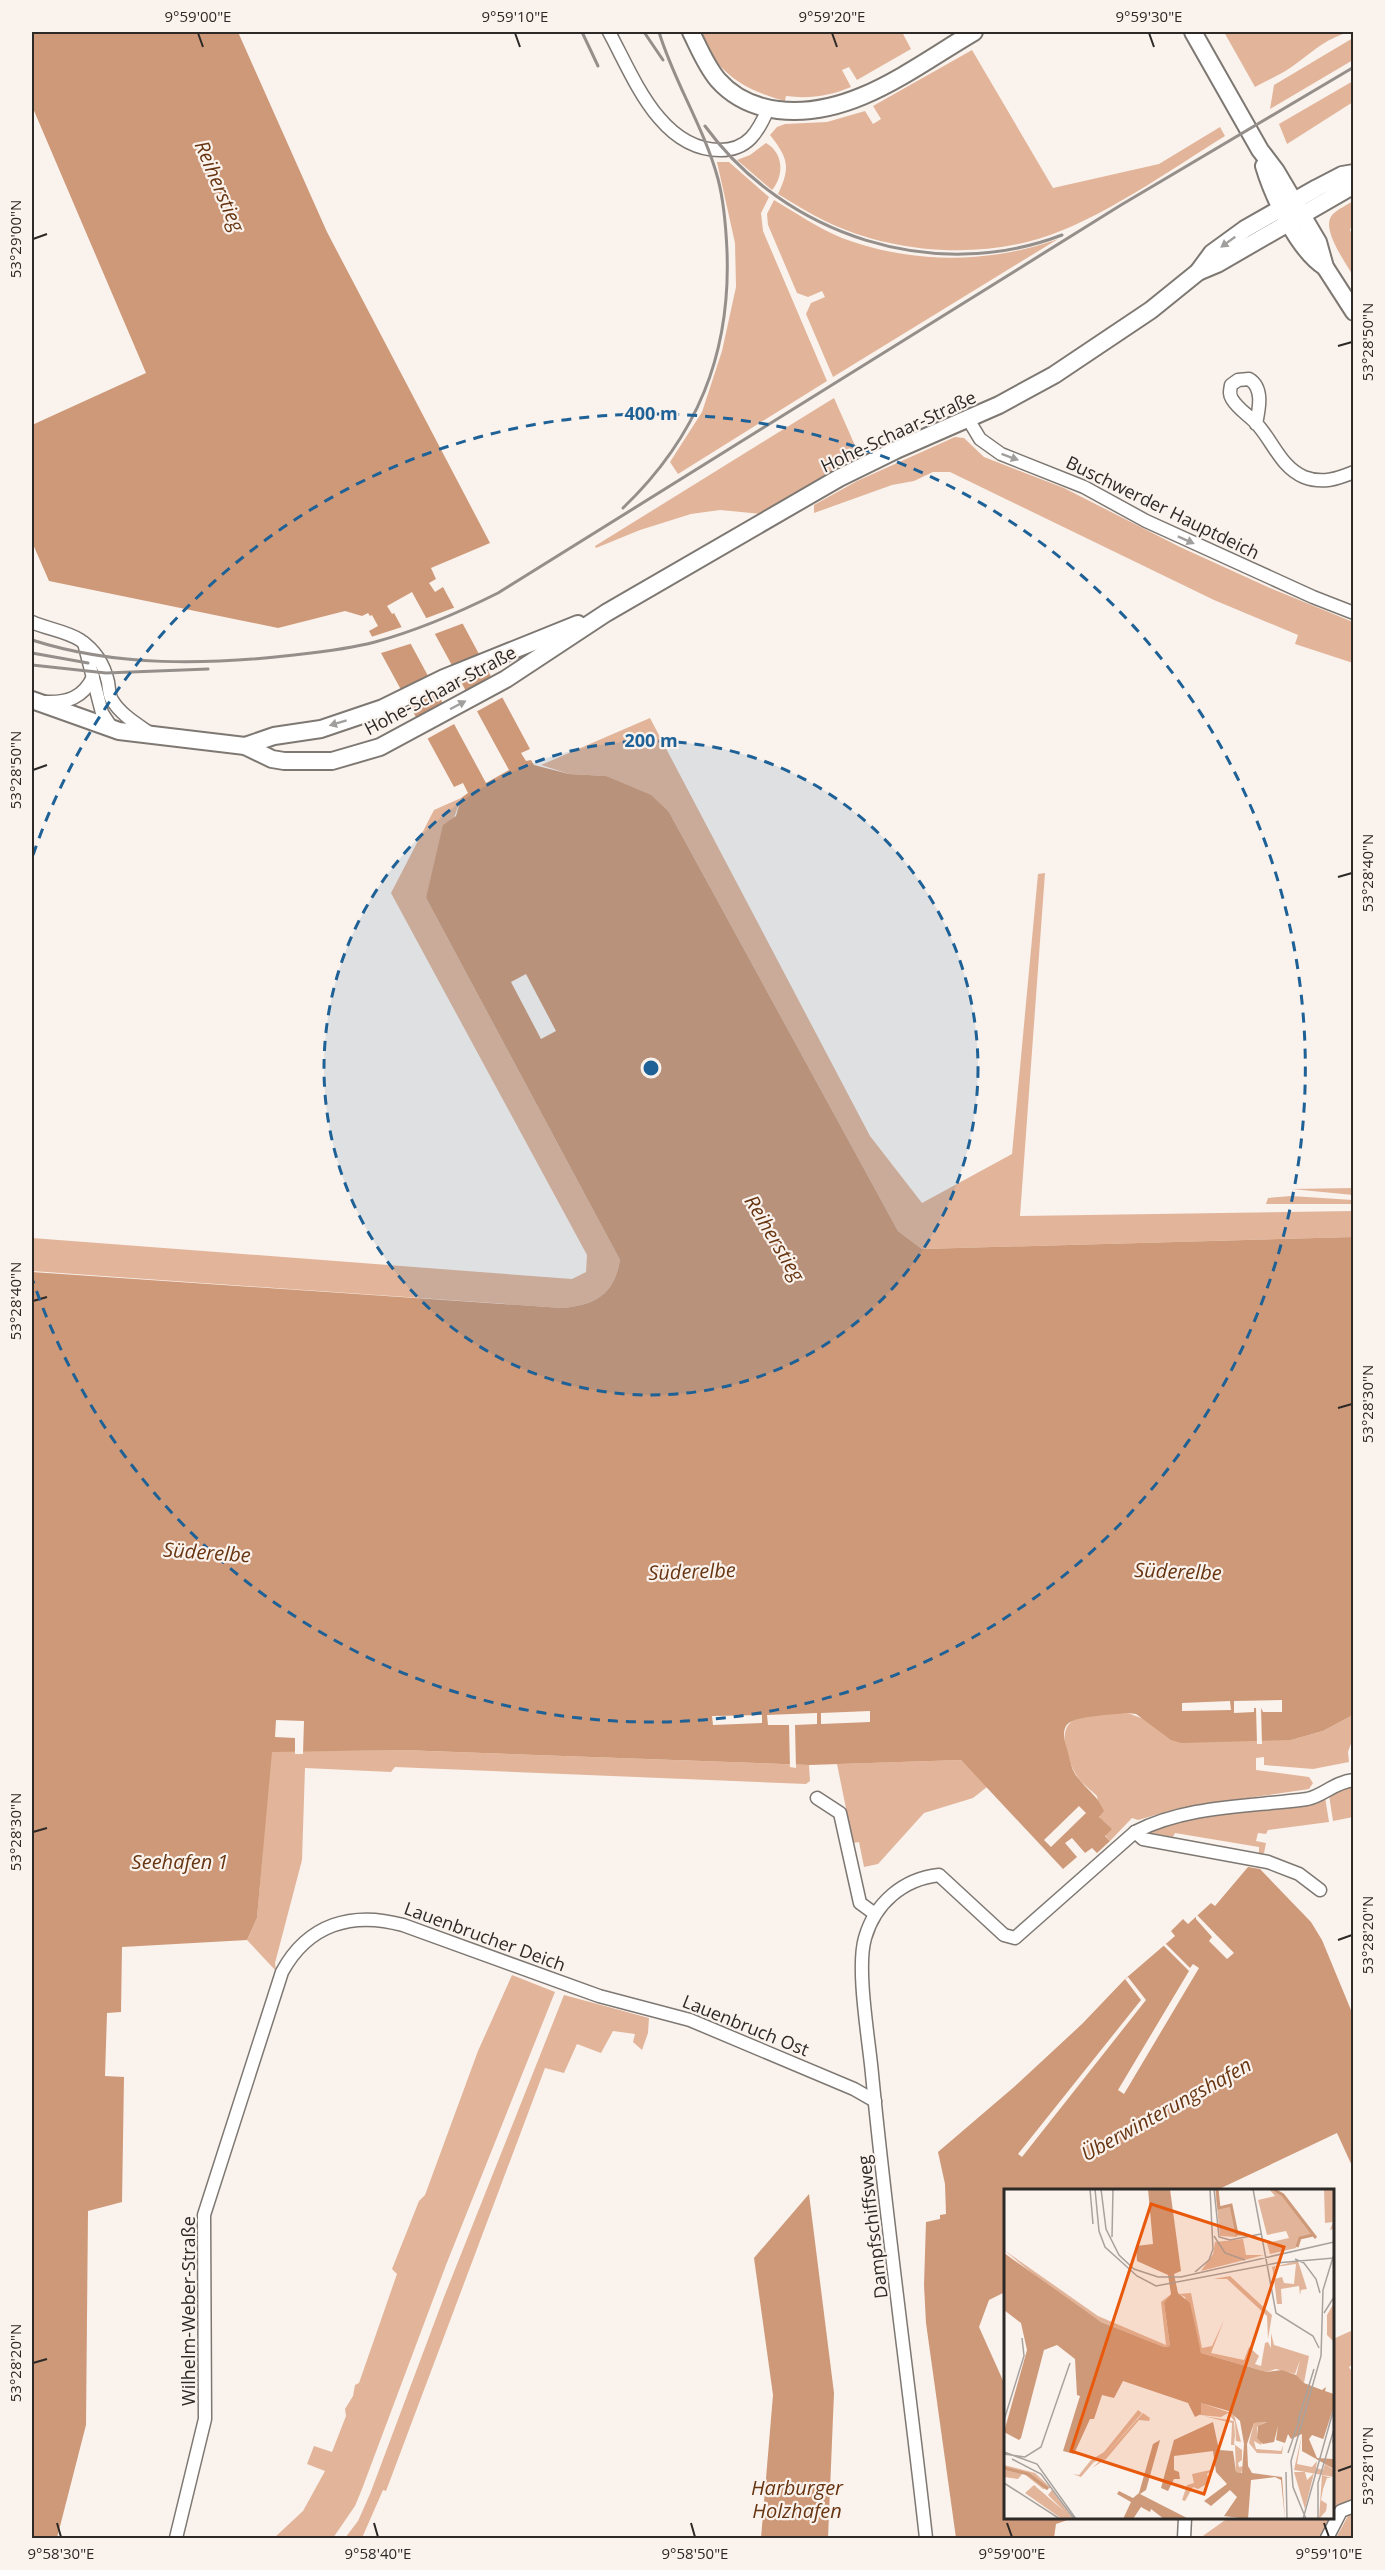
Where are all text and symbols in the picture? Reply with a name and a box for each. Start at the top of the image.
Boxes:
text: 9°59'00"E [165,6,231,26]
text: 9°59'10"E [482,6,548,26]
text: 9°59'20"E [799,6,865,26]
text: 9°59'30"E [1116,6,1182,26]
water label: Reiherstieg [189,136,252,236]
text: 53°29'00"N [5,200,25,278]
one-way arrow [1220,236,1236,248]
text: 53°28'50"N [1357,303,1377,381]
street label: Hohe-Schaar-Straße [816,384,980,478]
text: 400 m [624,401,678,425]
street label: Buschwerder Hauptdeich [1062,450,1264,564]
one-way arrow [1001,452,1019,462]
one-way arrow [1178,535,1195,544]
street label: Hohe-Schaar-Straße [360,640,520,740]
one-way arrow [449,700,466,710]
one-way arrow [329,719,347,728]
text: 200 m [624,728,678,752]
text: 53°28'50"N [5,731,25,809]
text: 53°28'40"N [1357,834,1377,912]
centre of rings [641,1058,661,1078]
water label: Reiherstieg [739,1190,812,1287]
text: 53°28'40"N [5,1262,25,1340]
text: 53°28'30"N [1357,1365,1377,1443]
water label: Süderelbe [162,1535,252,1569]
water label: Süderelbe [648,1556,736,1586]
water label: Süderelbe [1134,1556,1222,1586]
text: 53°28'30"N [5,1793,25,1871]
water label: Seehafen 1 [132,1848,228,1875]
street label: Lauenbrucher Deich [401,1896,569,1976]
text: 53°28'20"N [1357,1896,1377,1974]
street label: Lauenbruch Ost [679,1989,813,2061]
water label: Überwinterungshafen [1076,2051,1256,2167]
street label: Dampfschiffsweg [851,2154,893,2300]
inset map [1004,2189,1334,2519]
street label: Wilhelm-Weber-Straße [176,2216,200,2406]
text: 53°28'20"N [5,2324,25,2402]
text: 53°28'10"N [1357,2427,1377,2505]
water label: Harburger Holzhafen [751,2474,844,2524]
text: 9°58'30"E [28,2543,94,2563]
text: 9°58'40"E [345,2543,411,2563]
text: 9°58'50"E [662,2543,728,2563]
text: 9°59'00"E [979,2543,1045,2563]
text: 9°59'10"E [1296,2543,1362,2563]

